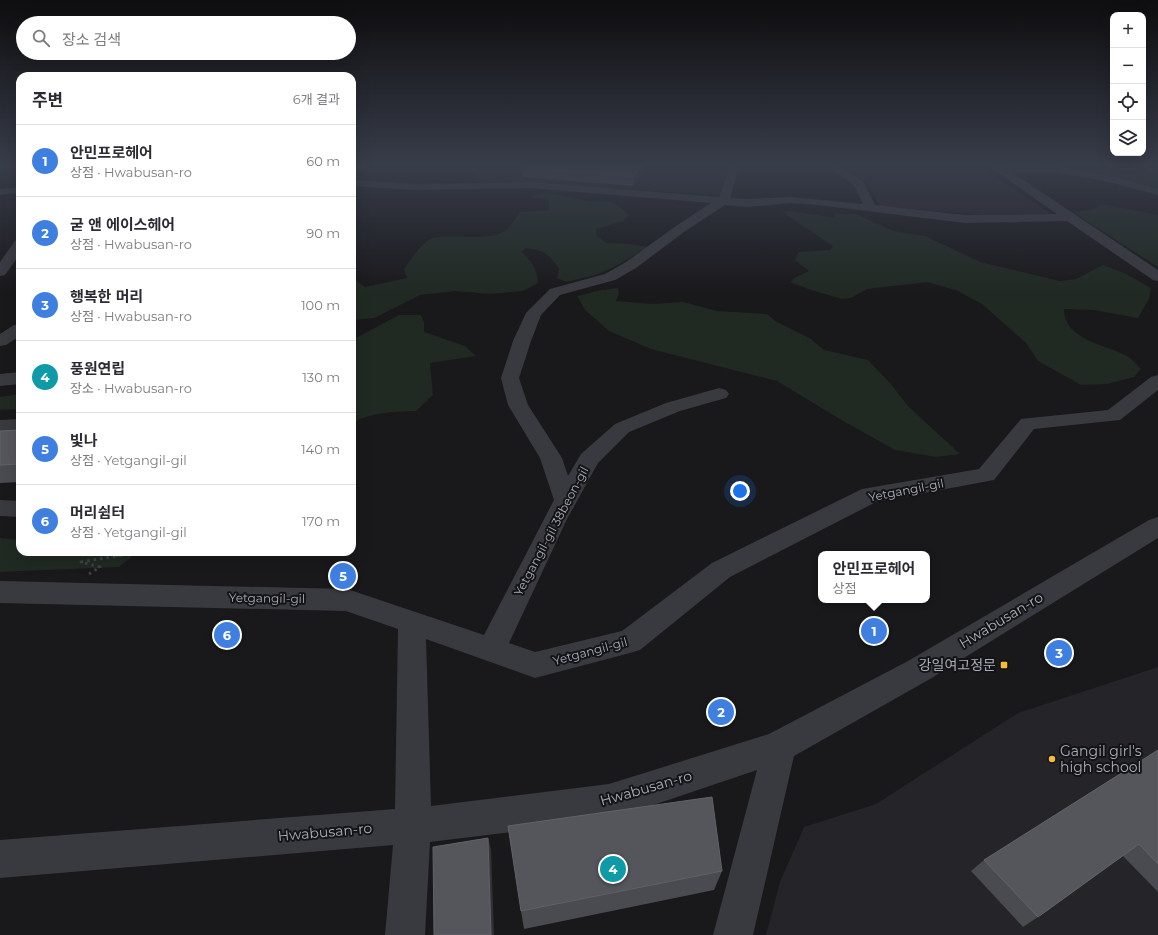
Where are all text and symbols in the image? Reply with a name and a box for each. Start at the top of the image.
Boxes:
map controls [1110,12,1146,156]
button: + [1110,12,1146,48]
search box [16,16,356,60]
icon: search [30,27,52,49]
text: 장소 검색 [62,30,121,49]
button: − [1110,48,1146,84]
button: locate [1110,84,1146,120]
text: 주변 [32,90,63,110]
text: 6개 결과 [293,91,340,107]
button: layers [1110,120,1146,156]
text: 안민프로헤어 [70,143,153,162]
text: 1 [42,153,48,169]
text: 60 m [306,153,340,169]
text: 상점 · Hwabusan-ro [70,164,192,180]
text: 굳 앤 에이스헤어 [70,215,175,234]
text: 2 [41,225,49,241]
text: 90 m [306,225,340,241]
text: 상점 · Hwabusan-ro [70,236,192,252]
text: 행복한 머리 [70,287,143,306]
text: 3 [41,297,49,313]
text: 100 m [301,297,340,313]
text: 상점 · Hwabusan-ro [70,308,192,324]
text: 풍원연립 [70,359,125,378]
text: 4 [41,369,49,385]
text: 130 m [302,369,340,385]
text: 장소 · Hwabusan-ro [70,380,192,396]
text: 빛나 [70,431,98,450]
text: 5 [41,441,49,457]
text: 140 m [301,441,340,457]
text: 상점 · Yetgangil-gil [70,452,187,468]
street label: Yetgangil-gil 38beon-gil [511,464,591,598]
street label: Yetgangil-gil [867,475,945,505]
your location [730,481,750,501]
text: 머리쉼터 [70,503,125,522]
text: 6 [41,513,49,529]
text: 170 m [302,513,340,529]
text: 상점 · Yetgangil-gil [70,524,187,540]
popup [818,551,930,603]
text: 안민프로헤어 [833,559,915,578]
pin: 5 [330,561,356,591]
text: 상점 [833,580,857,596]
street label: Hwabusan-ro [956,588,1046,652]
street label: Yetgangil-gil [229,590,305,606]
pin: 1 [861,616,887,646]
pin: 6 [214,620,240,650]
street label: Yetgangil-gil [551,634,629,668]
pin: 3 [1046,638,1072,668]
place label: 강일여고정문 [919,656,996,674]
marker: 강일여고정문 [999,660,1009,670]
pin: 2 [708,697,734,727]
place label: Gangil girl's high school [1060,742,1142,776]
marker: Gangil girl's high school [1047,754,1057,764]
street label: Hwabusan-ro [598,766,694,810]
street label: Hwabusan-ro [277,819,373,845]
pin: 4 [600,854,626,884]

